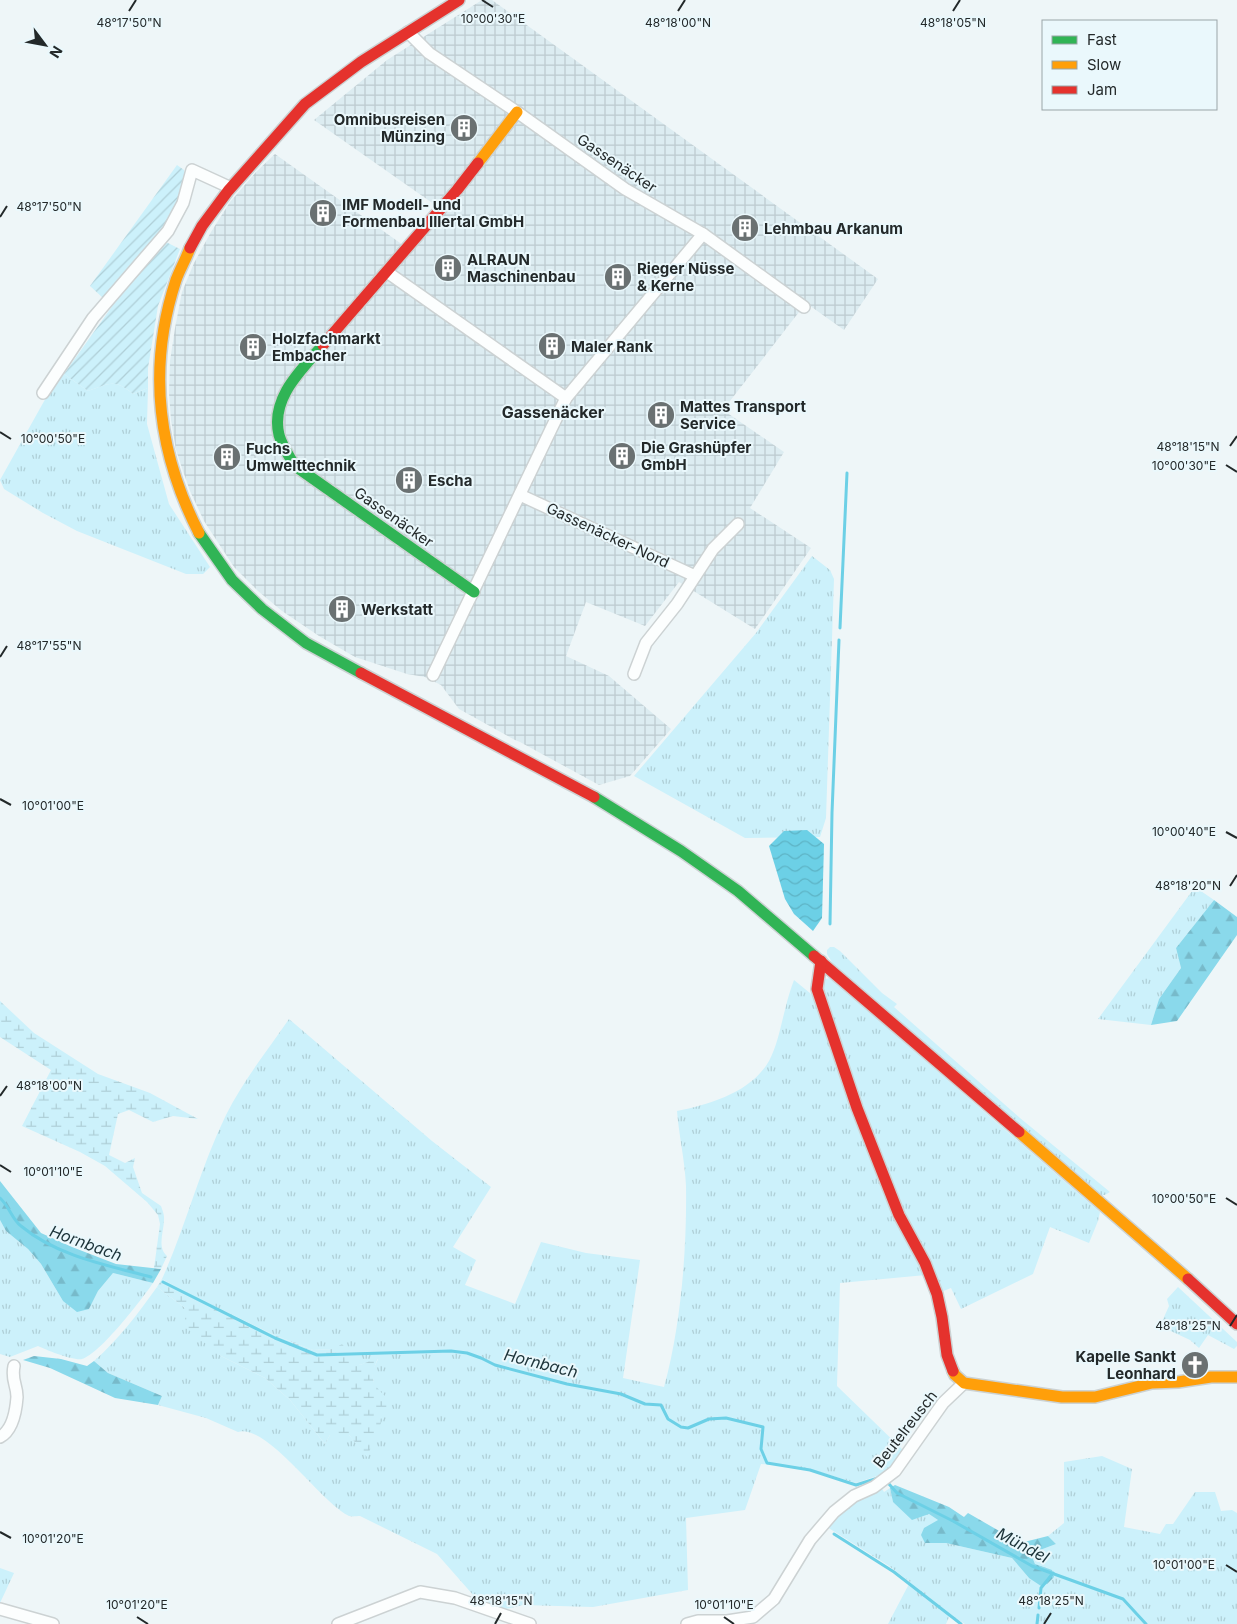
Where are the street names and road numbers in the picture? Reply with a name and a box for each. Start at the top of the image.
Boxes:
street label: Gassenäcker [573,129,661,197]
street label: Gassenäcker [351,483,438,551]
street label: Gassenäcker-Nord [543,498,673,572]
street label: Beutelreusch [869,1387,941,1471]

